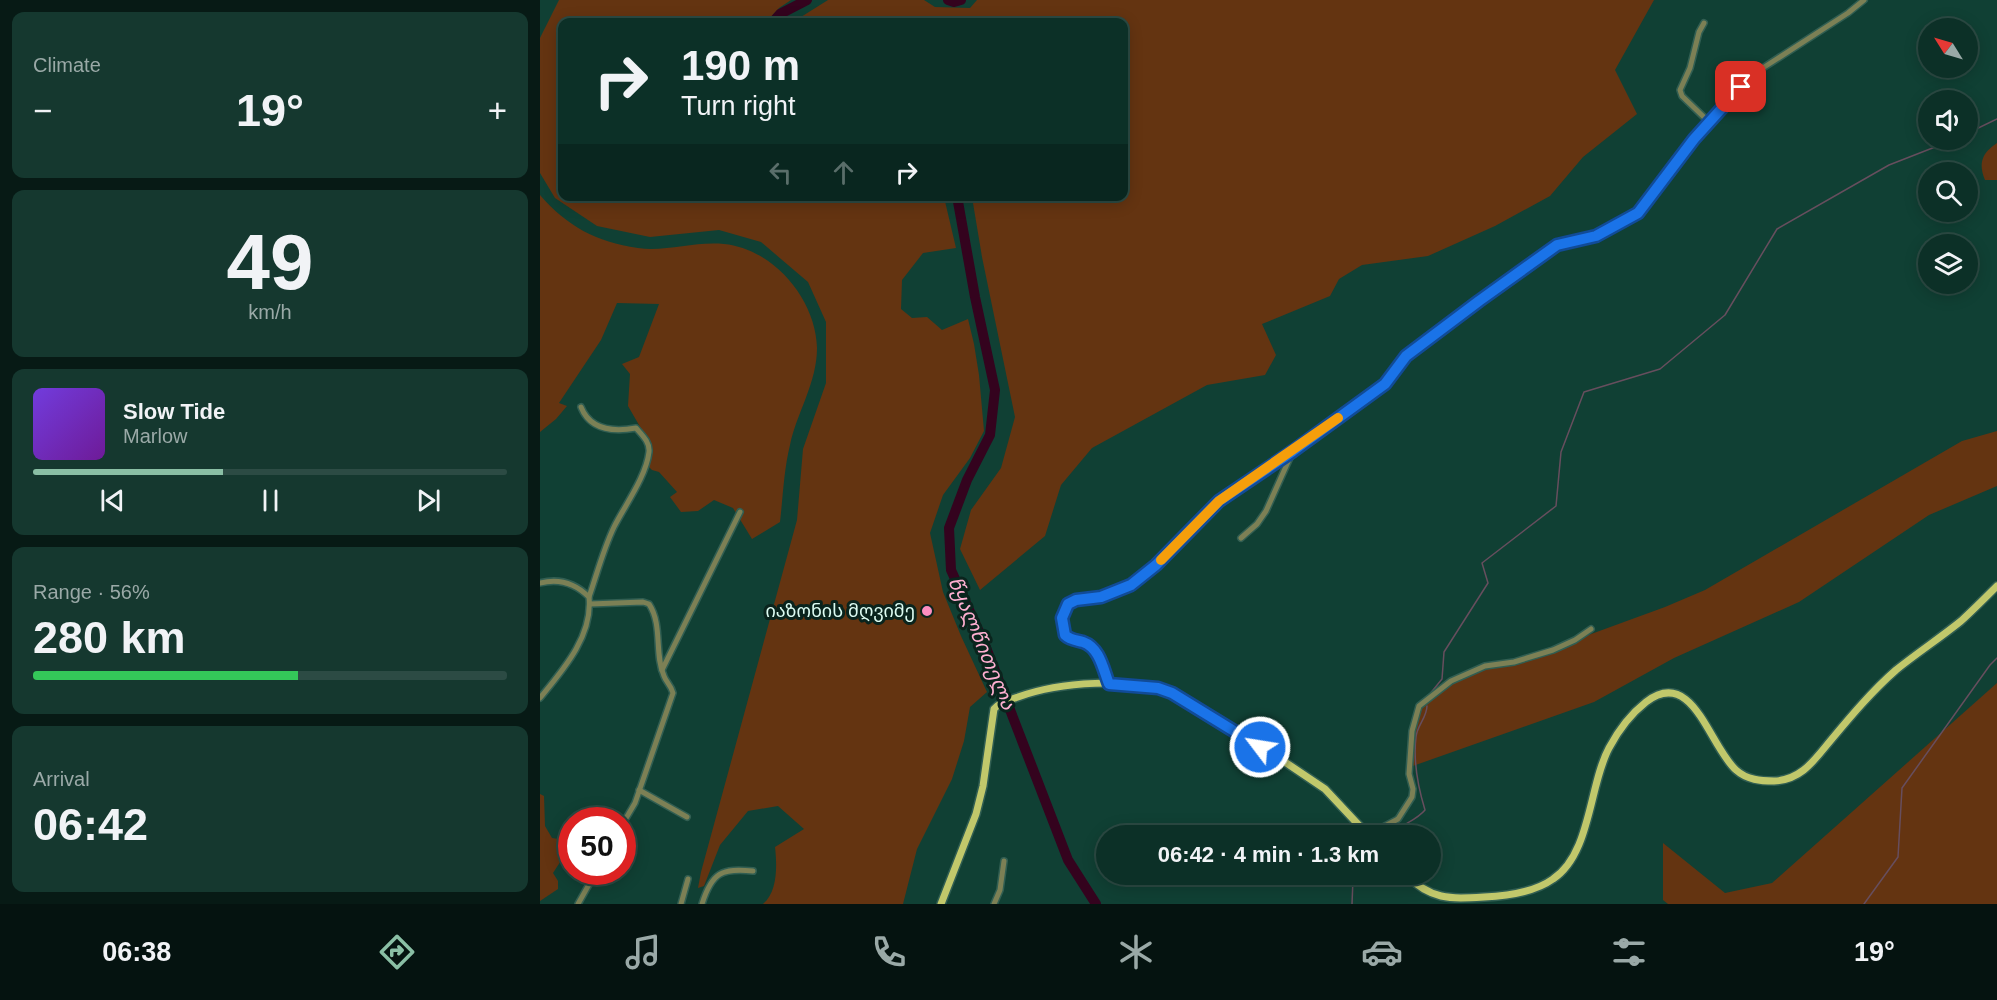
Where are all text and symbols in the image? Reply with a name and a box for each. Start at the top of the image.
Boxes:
north arrow [1918,18,1978,78]
map controls [1918,18,1978,294]
icon: right [582,42,660,120]
text: 190 m [681,42,800,89]
text: Climate [33,54,101,76]
pin [1715,61,1766,112]
icon: arrive [1724,70,1757,103]
text: 19° [236,85,304,136]
button: sound [1918,90,1978,150]
text: Turn right [681,91,796,121]
text: − [33,92,52,129]
text: + [488,92,507,129]
icon: left [764,156,797,189]
icon: ahead [827,156,860,189]
icon: right [890,156,923,189]
button: search [1918,162,1978,222]
text: 49 [227,218,313,306]
button: layers [1918,234,1978,294]
text: km/h [248,301,292,323]
text: Slow Tide [123,399,225,424]
text: Marlow [123,425,187,447]
icon: previous [96,484,129,517]
icon: pause [254,484,287,517]
icon: next [412,484,445,517]
water label: წყალწითელა [943,573,1020,714]
text: Range · 56% [33,581,150,603]
place label: იაზონის მღვიმე [766,601,915,622]
marker: იაზონის მღვიმე [920,604,934,618]
text: 280 km [33,612,186,663]
position arrow [1228,715,1292,779]
text: Arrival [33,768,90,790]
text: 06:42 [33,799,148,850]
speed limit sign: 50 [558,807,636,885]
text: 06:42 · 4 min · 1.3 km [1158,842,1379,867]
icon: directions [376,931,418,973]
icon: music [622,931,664,973]
icon: phone [868,931,910,973]
icon: climate [1115,931,1157,973]
icon: car [1361,931,1403,973]
icon: filters [1608,931,1650,973]
text: 06:38 [102,937,171,967]
text: 19° [1854,937,1895,967]

